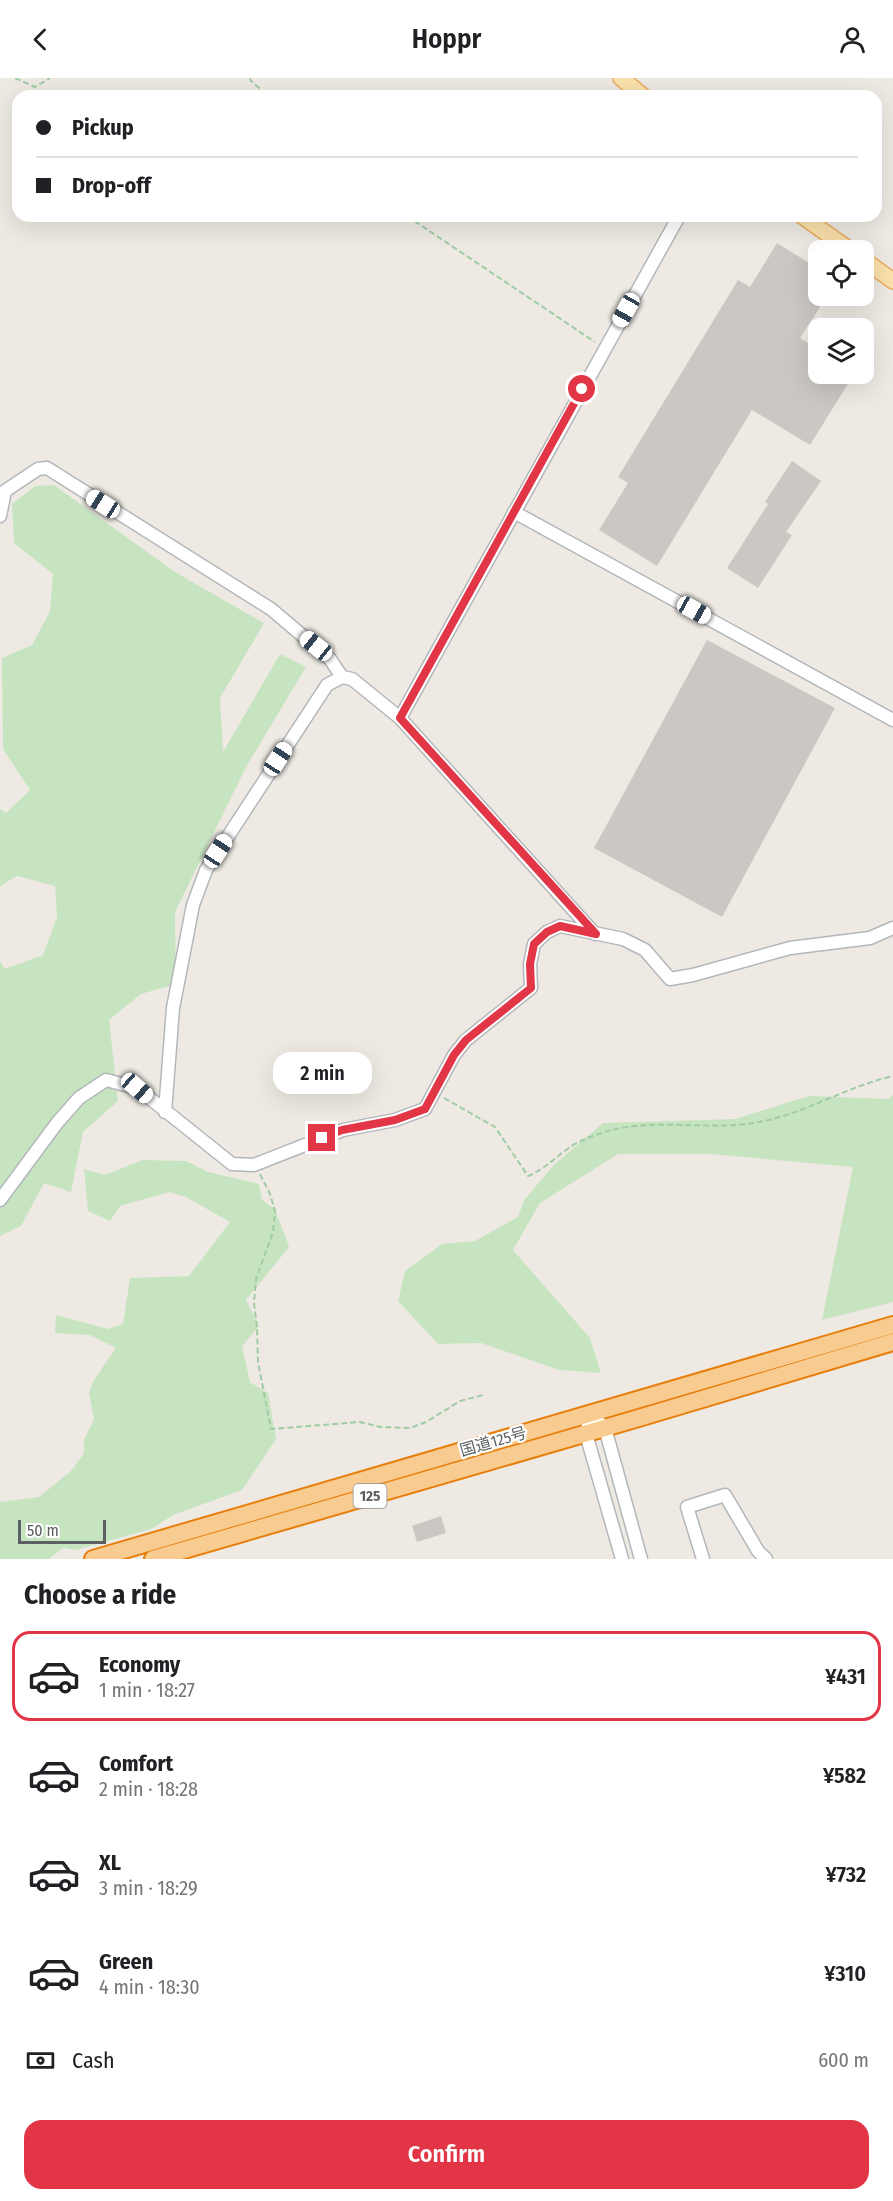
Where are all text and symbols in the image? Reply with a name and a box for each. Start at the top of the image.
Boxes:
icon: back [24,23,57,56]
text: Hoppr [412,23,481,55]
icon: person [836,23,869,56]
text: Pickup [72,114,134,141]
text: Drop-off [72,172,151,199]
map controls [808,240,874,384]
button: locate [808,240,874,306]
car [609,290,643,330]
button: layers [808,318,874,384]
route start [568,375,595,402]
car [83,487,123,521]
car [674,593,714,627]
car [296,628,336,664]
car [261,739,295,779]
car [201,831,235,871]
callout: 2 min [272,1051,372,1093]
text: 2 min [300,1061,345,1085]
car [118,1069,156,1107]
route end [308,1124,335,1151]
street label: 国道125号 [458,1423,529,1460]
road number: 125 [354,1484,386,1508]
scale bar [18,1517,106,1544]
text: 50 m [27,1521,59,1540]
text: Choose a ride [24,1579,176,1611]
icon: car [27,1649,81,1703]
text: Economy [99,1651,180,1678]
text: ¥431 [825,1663,866,1690]
text: 1 min · 18:27 [99,1678,195,1702]
icon: car [27,1748,81,1802]
text: Comfort [99,1750,173,1777]
text: ¥582 [823,1762,866,1789]
text: 2 min · 18:28 [99,1777,198,1801]
icon: car [27,1847,81,1901]
text: XL [99,1849,121,1876]
text: ¥732 [825,1861,866,1888]
text: 3 min · 18:29 [99,1876,198,1900]
icon: car [27,1946,81,2000]
text: Green [99,1948,153,1975]
text: ¥310 [824,1960,866,1987]
text: 4 min · 18:30 [99,1975,200,1999]
icon: cash [24,2044,57,2077]
text: Cash [72,2047,115,2074]
text: 600 m [818,2048,869,2072]
button: Confirm [24,2120,869,2189]

